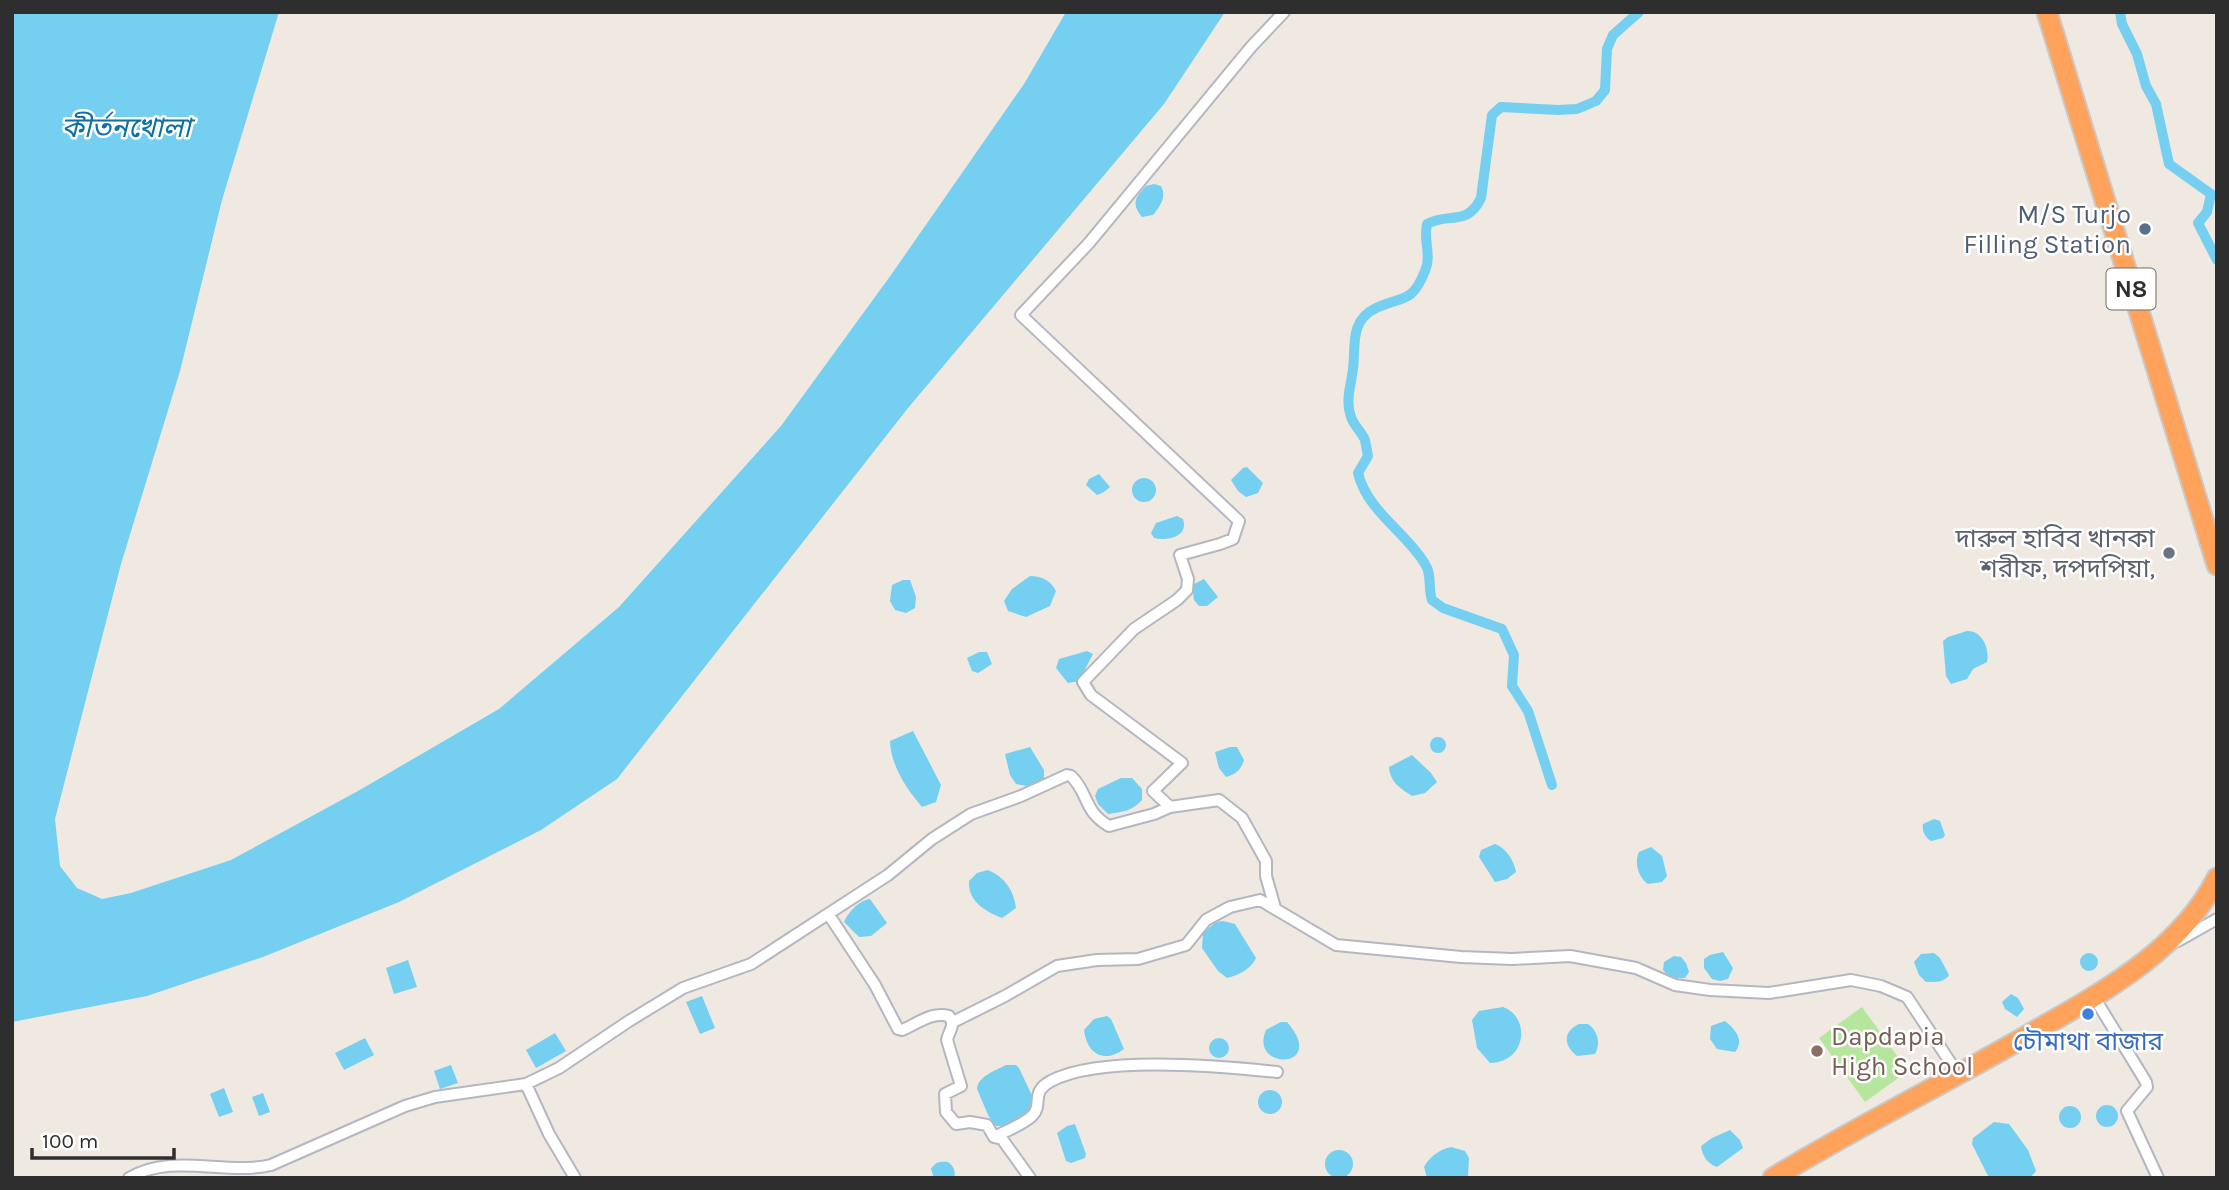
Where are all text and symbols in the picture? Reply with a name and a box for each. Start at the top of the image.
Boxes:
water label: কীর্তনখোলা [61,111,196,144]
place label: M/S Turjo Filling Station [1964,199,2131,260]
marker: M/S Turjo Filling Station [2137,221,2153,237]
road number: N8 [2106,268,2156,310]
place label: দারুল হাবিব খানকা শরীফ, দপদপিয়া, [1954,523,2156,584]
marker: দারুল হাবিব খানকা শরীফ, দপদপিয়া, [2161,545,2177,561]
marker: চৌমাথা বাজার [2080,1006,2096,1022]
place label: Dapdapia High School [1831,1021,1973,1082]
place label: চৌমাথা বাজার [2013,1026,2164,1057]
marker: Dapdapia High School [1809,1043,1825,1059]
scale bar [32,1116,173,1160]
text: 100 m [42,1129,99,1153]

